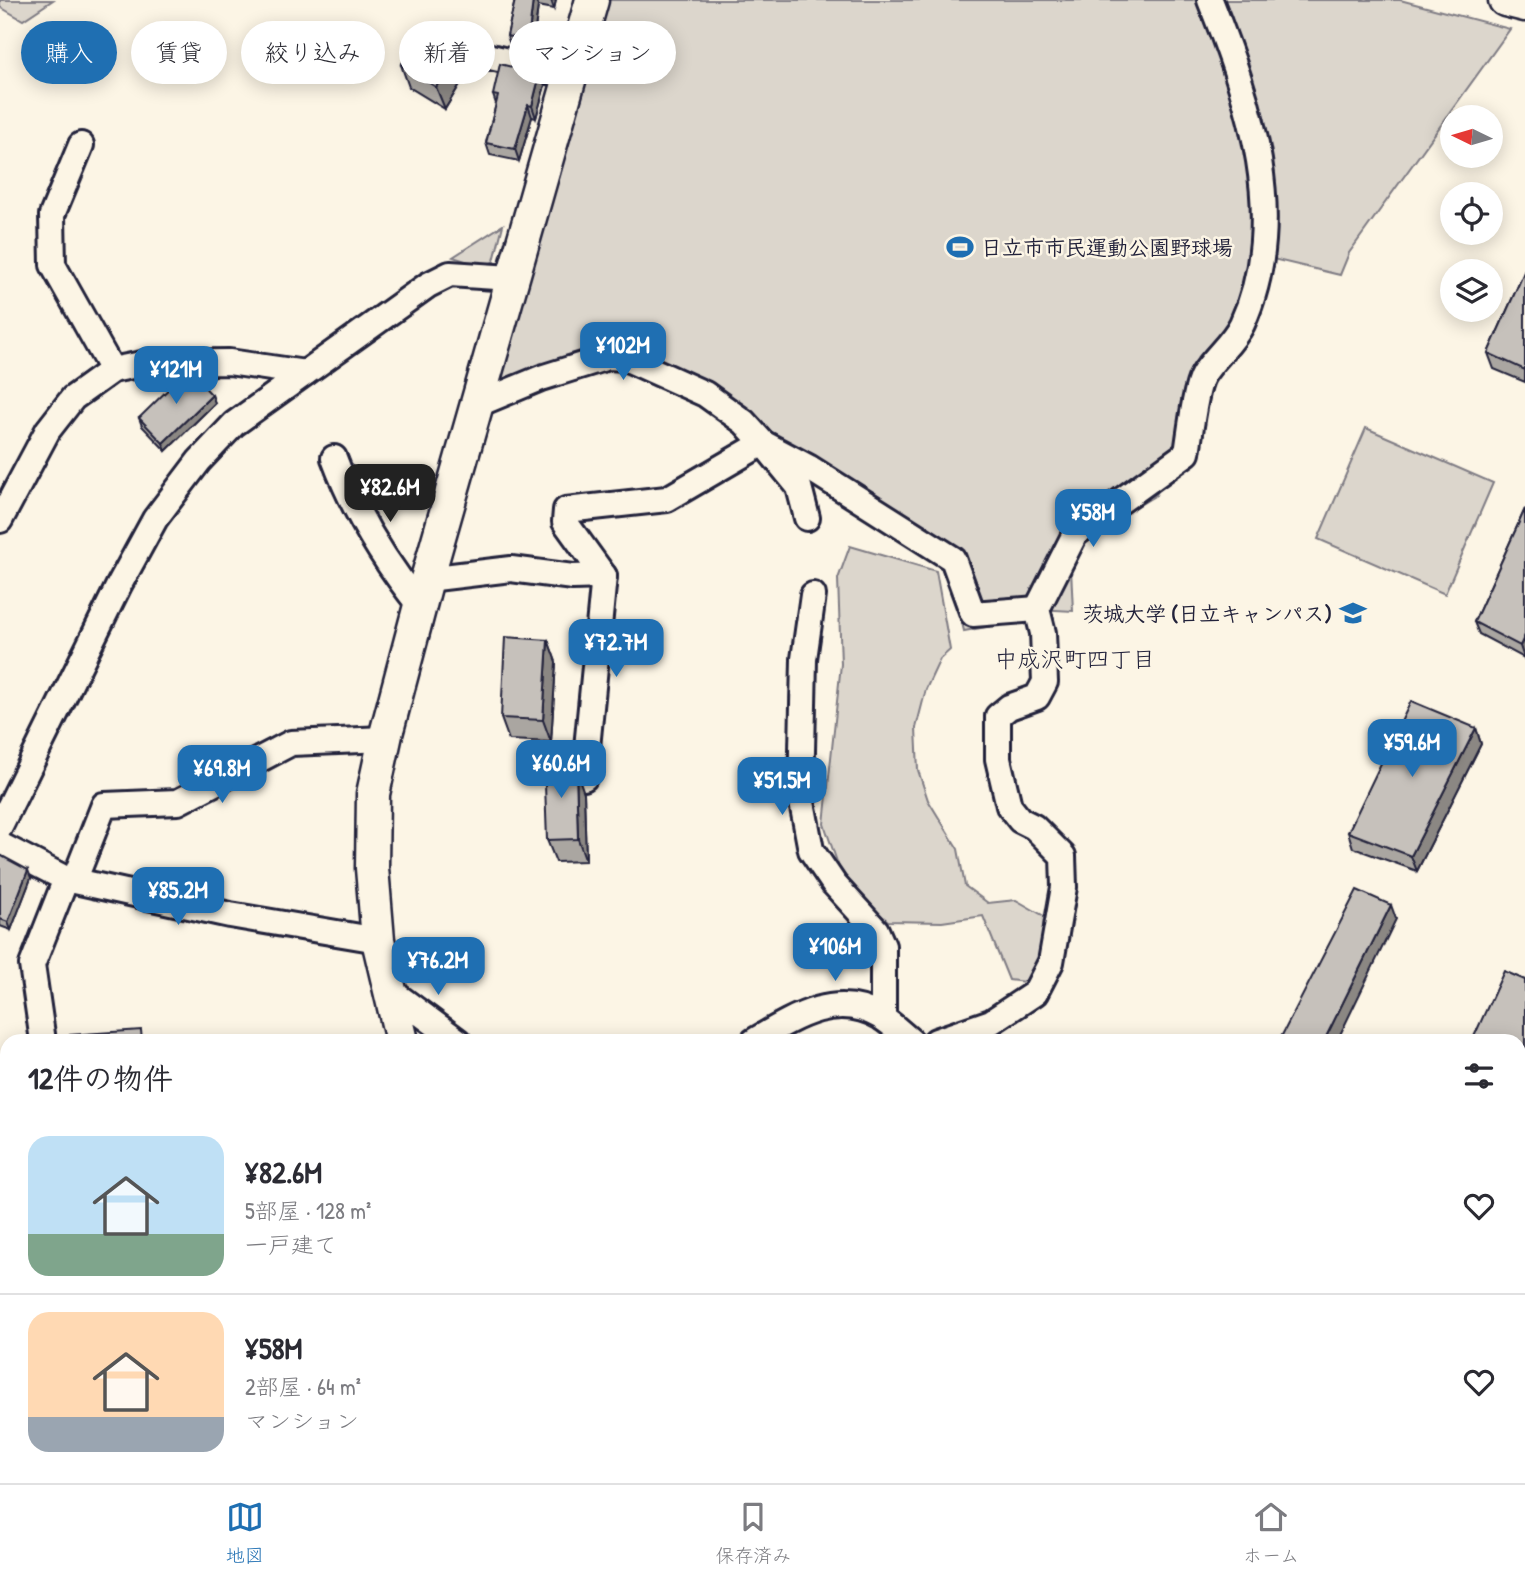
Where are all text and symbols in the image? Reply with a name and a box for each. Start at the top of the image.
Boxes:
chip: 購入 [21,21,117,84]
chip: 賃貸 [131,21,227,84]
chip: 絞り込み [241,21,385,84]
chip: 新着 [399,21,495,84]
chip: マンション [509,21,676,84]
north arrow [1440,105,1503,168]
map controls [1440,105,1503,322]
button: locate [1440,182,1503,245]
sports icon: 日立市市民運動公園野球場 [945,232,975,262]
place label: 日立市市民運動公園野球場 [981,233,1233,262]
button: layers [1440,259,1503,322]
pin: ¥102M [574,322,672,382]
text: ¥102M [596,329,650,360]
pin: ¥121M [127,346,225,406]
text: ¥121M [150,353,202,384]
pin: ¥82.6M [333,464,447,524]
text: ¥82.6M [360,471,420,502]
pin: ¥58M [1052,490,1134,549]
text: ¥58M [1071,496,1115,527]
school or university icon: 茨城大学 (日立キャンパス) [1338,598,1368,628]
place label: 茨城大学 (日立キャンパス) [1082,599,1332,628]
pin: ¥72.7M [559,620,673,679]
text: ¥72.7M [585,626,647,657]
district label: 中成沢町四丁目 [995,643,1156,674]
pin: ¥59.6M [1355,720,1469,779]
text: ¥59.6M [1384,726,1440,757]
pin: ¥60.6M [504,740,618,800]
pin: ¥69.8M [165,746,279,805]
text: ¥60.6M [532,747,590,778]
text: ¥69.8M [194,752,250,783]
pin: ¥51.5M [725,758,839,817]
text: ¥51.5M [753,764,811,795]
pin: ¥85.2M [121,867,235,927]
text: ¥85.2M [148,874,208,905]
pin: ¥106M [786,923,884,983]
text: ¥106M [809,930,861,961]
pin: ¥76.2M [381,937,495,997]
text: ¥76.2M [408,944,468,975]
icon: filters [1460,1057,1498,1095]
text: 12件の物件 [28,1058,173,1098]
text: ¥82.6M [245,1152,322,1192]
icon: home [84,1164,168,1248]
icon: heart [1460,1187,1498,1225]
text: 5部屋 · 128 m² [245,1195,371,1226]
text: 一戸建て [245,1229,337,1260]
text: ¥58M [245,1328,302,1368]
icon: home [84,1340,168,1424]
icon: heart [1460,1363,1498,1401]
text: 2部屋 · 64 m² [245,1371,361,1402]
text: マンション [245,1405,359,1436]
tab: 地図 [226,1498,264,1568]
tab: 保存済み [715,1498,791,1568]
tab: ホーム [1243,1498,1299,1568]

